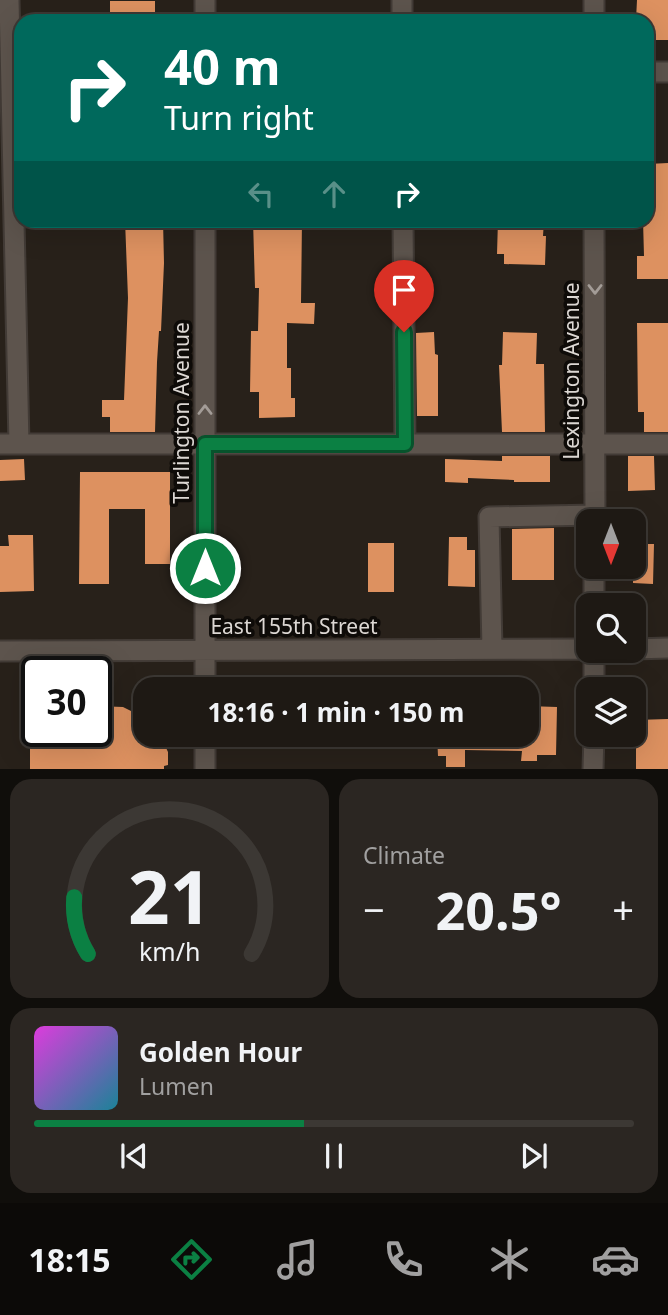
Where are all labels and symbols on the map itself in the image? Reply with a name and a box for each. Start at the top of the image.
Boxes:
pin [374,260,434,332]
street label: Lexington Avenue [557,282,585,460]
one-way arrow [587,284,603,294]
street label: Turlington Avenue [167,322,195,504]
one-way arrow [197,404,213,415]
north arrow [576,509,646,579]
position arrow [168,531,242,605]
street label: East 155th Street [210,612,378,640]
speed limit sign: 30 [21,656,112,747]

